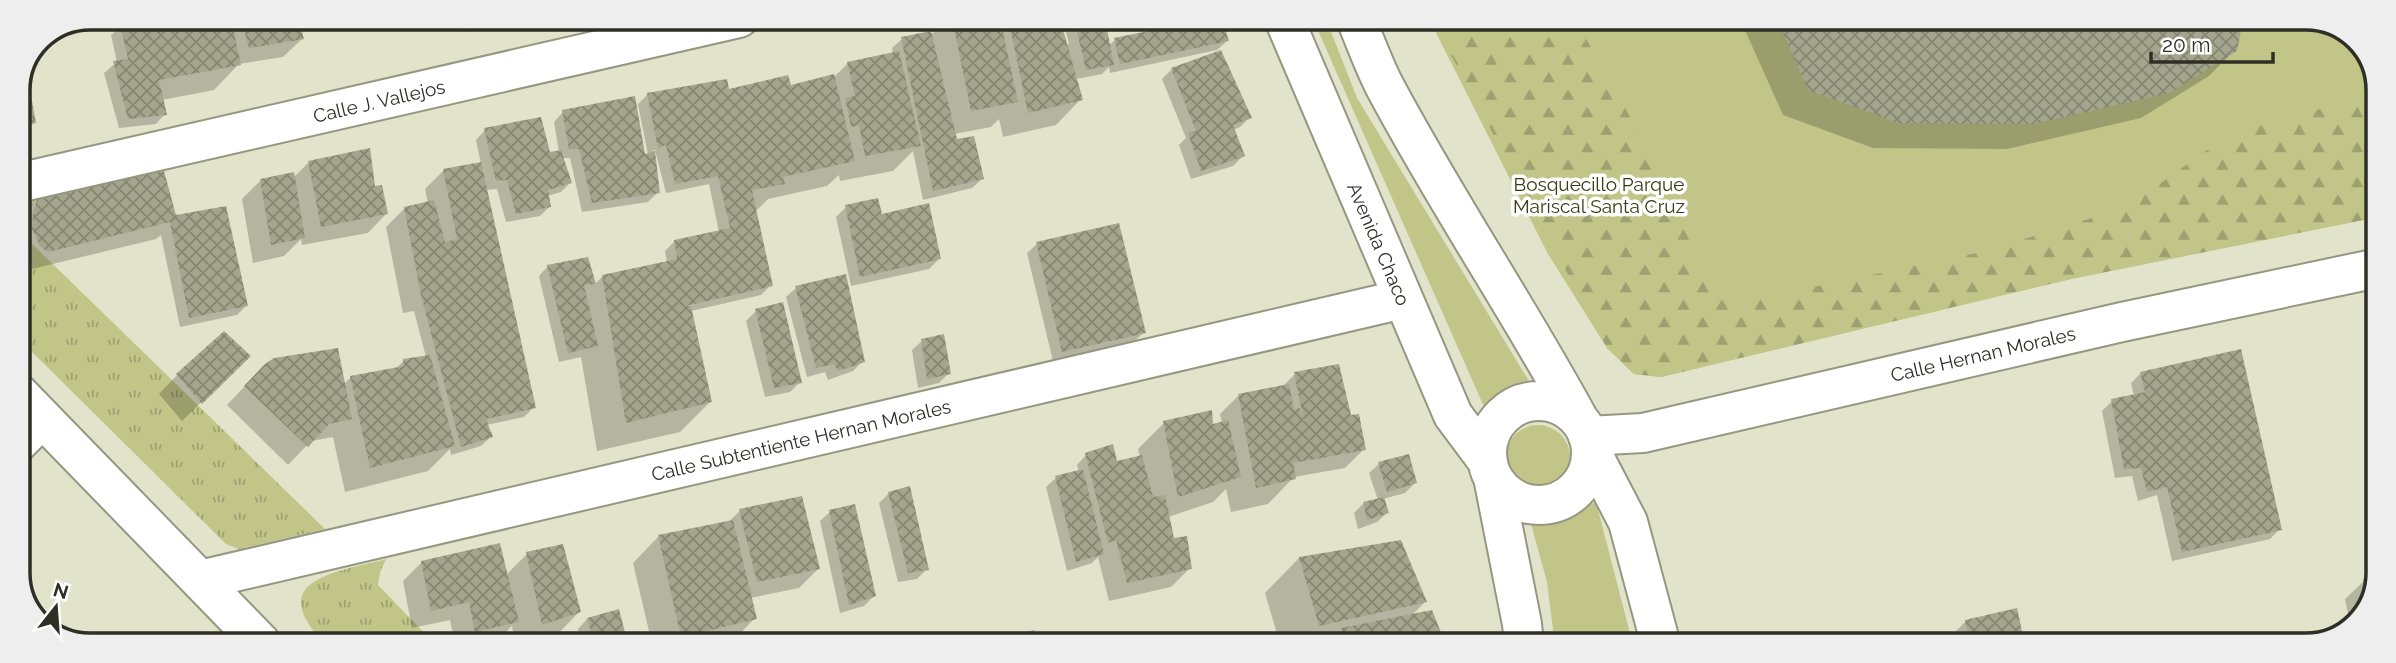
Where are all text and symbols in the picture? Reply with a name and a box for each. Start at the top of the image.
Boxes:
scale bar [2151,21,2274,65]
text: 20 m [2162,32,2210,57]
street label: Calle J. Vallejos [311,75,447,127]
park label: Bosquecillo Parque Mariscal Santa Cruz [1513,173,1685,217]
street label: Avenida Chaco [1343,179,1415,309]
street label: Calle Hernan Morales [1888,322,2078,386]
street label: Calle Subtentiente Hernan Morales [649,395,953,485]
north arrow [21,572,91,642]
text: N [51,578,71,603]

